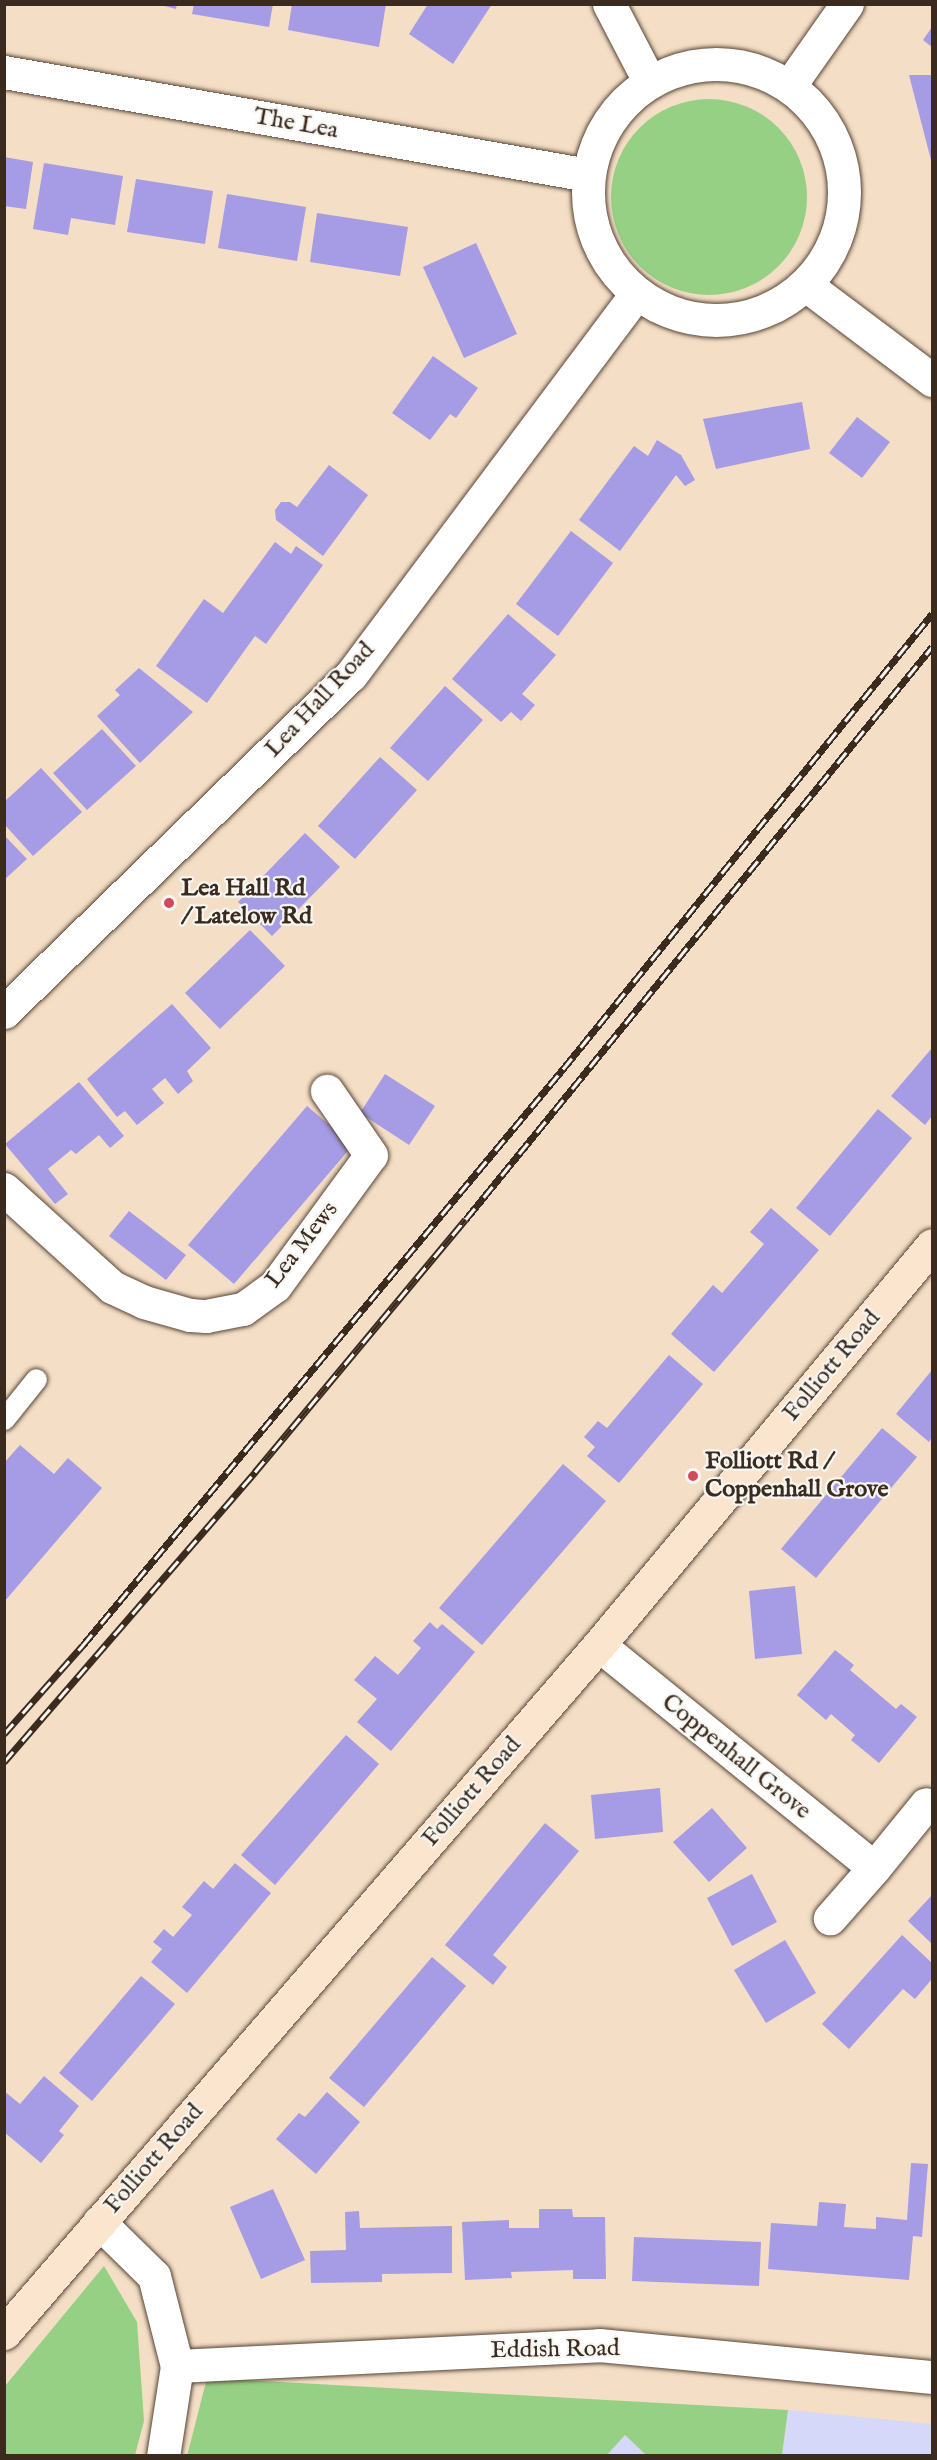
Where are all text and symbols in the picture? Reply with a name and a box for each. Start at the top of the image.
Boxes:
street label: The Lea [252,102,340,146]
street label: Lea Hall Road [259,636,381,764]
place label: Lea Hall Rd / Latelow Rd [181,875,312,931]
marker: Lea Hall Rd / Latelow Rd [162,896,176,910]
street label: Lea Mews [259,1196,345,1294]
street label: Folliott Road [777,1305,887,1427]
place label: Folliott Rd / Coppenhall Grove [705,1448,889,1504]
marker: Folliott Rd / Coppenhall Grove [686,1469,700,1483]
street label: Coppenhall Grove [656,1688,816,1826]
street label: Folliott Road [416,1731,528,1853]
street label: Folliott Road [98,2098,210,2220]
street label: Eddish Road [490,2334,620,2366]

